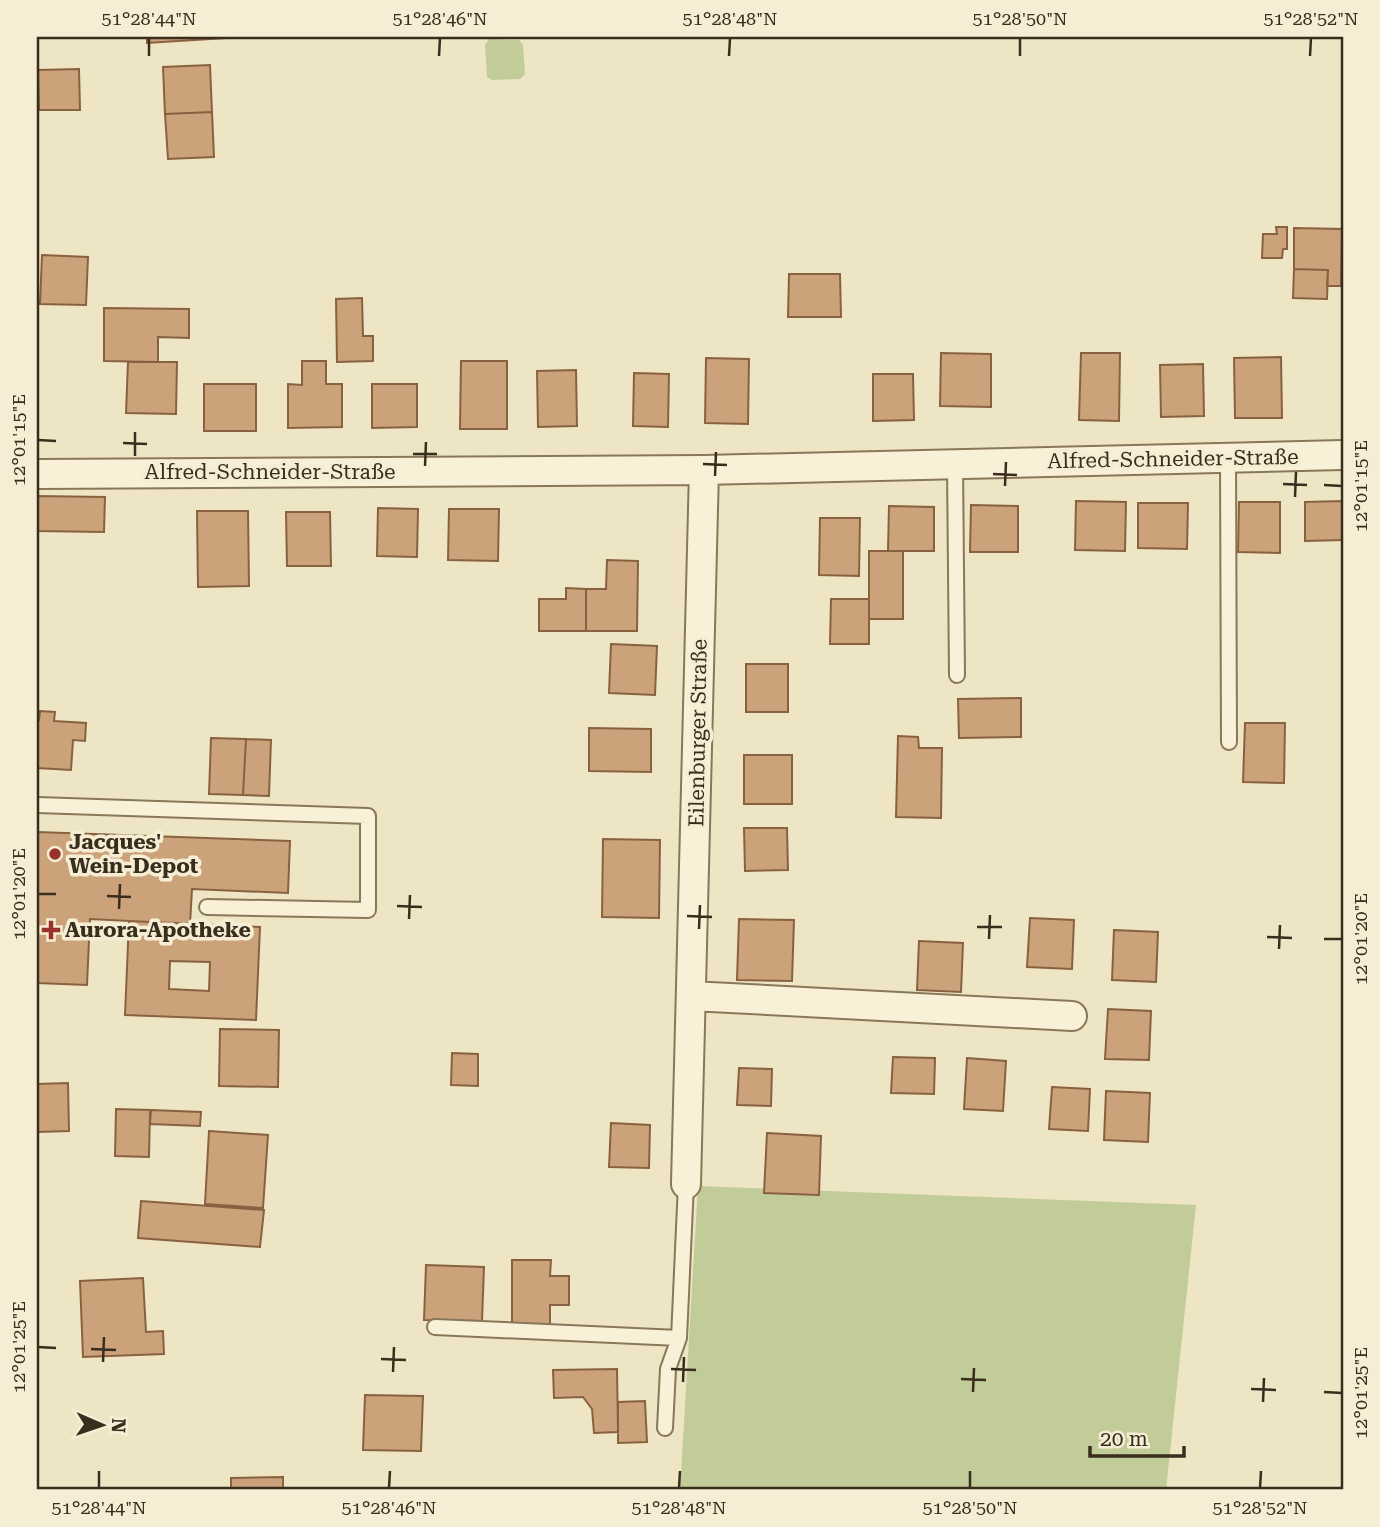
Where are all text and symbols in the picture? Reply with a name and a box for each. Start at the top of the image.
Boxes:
text: 51°28'44"N [102,8,196,29]
text: 51°28'46"N [393,8,487,29]
text: 51°28'48"N [683,8,777,29]
text: 51°28'50"N [973,8,1067,29]
text: 51°28'52"N [1264,8,1358,29]
text: 12°01'15"E [8,394,29,486]
text: 12°01'15"E [1350,440,1371,532]
street label: Alfred-Schneider-Straße [1047,445,1299,473]
street label: Alfred-Schneider-Straße [144,460,396,484]
street label: Eilenburger Straße [684,639,712,827]
place label: Jacques' Wein-Depot [69,830,199,878]
marker: Jacques' Wein-Depot [47,846,63,862]
text: 12°01'20"E [8,848,29,940]
text: 12°01'20"E [1350,893,1371,985]
place label: Aurora-Apotheke [65,918,251,942]
marker: Aurora-Apotheke [43,922,59,938]
text: 12°01'25"E [8,1301,29,1393]
text: 12°01'25"E [1350,1347,1371,1439]
north arrow [66,1390,136,1460]
scale bar [1090,1415,1184,1459]
text: N [107,1418,130,1434]
text: 20 m [1100,1427,1148,1451]
text: 51°28'44"N [52,1497,146,1518]
text: 51°28'46"N [342,1497,436,1518]
text: 51°28'48"N [632,1497,726,1518]
text: 51°28'50"N [923,1497,1017,1518]
text: 51°28'52"N [1213,1497,1307,1518]

